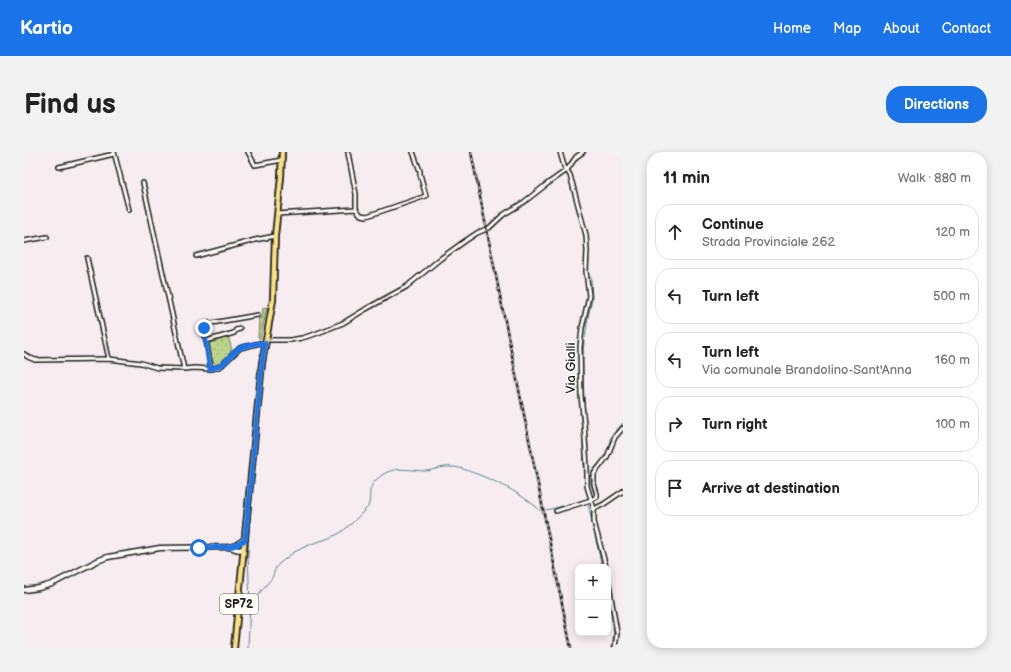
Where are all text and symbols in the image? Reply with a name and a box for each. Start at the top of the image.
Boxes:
text: Kartio [20,17,73,40]
text: Home [773,20,811,37]
text: Map [833,20,861,37]
text: About [883,20,920,37]
text: Contact [942,20,991,37]
button: Directions [886,86,987,123]
text: Find us [24,88,116,121]
text: 11 min [663,168,710,188]
text: Walk · 880 m [898,170,971,186]
text: Continue [702,215,764,234]
icon: ahead [664,221,686,243]
text: 120 m [935,224,970,240]
text: Strada Provinciale 262 [702,234,835,250]
icon: left [664,285,686,307]
text: Turn left [702,287,759,306]
text: 500 m [933,288,970,304]
route end [195,319,213,337]
street label: Via Gialli [563,343,579,393]
text: Turn left [702,343,759,362]
icon: left [664,349,686,371]
text: 160 m [935,352,970,368]
text: Via comunale Brandolino-Sant'Anna [702,362,912,378]
icon: right [664,413,686,435]
text: Turn right [702,415,767,434]
text: 100 m [935,416,970,432]
icon: arrive [664,477,686,499]
text: Arrive at destination [702,479,840,498]
route start [190,539,208,557]
map controls [575,564,611,636]
button: + [575,564,611,600]
road number: SP72 [220,594,258,614]
button: − [575,600,611,636]

